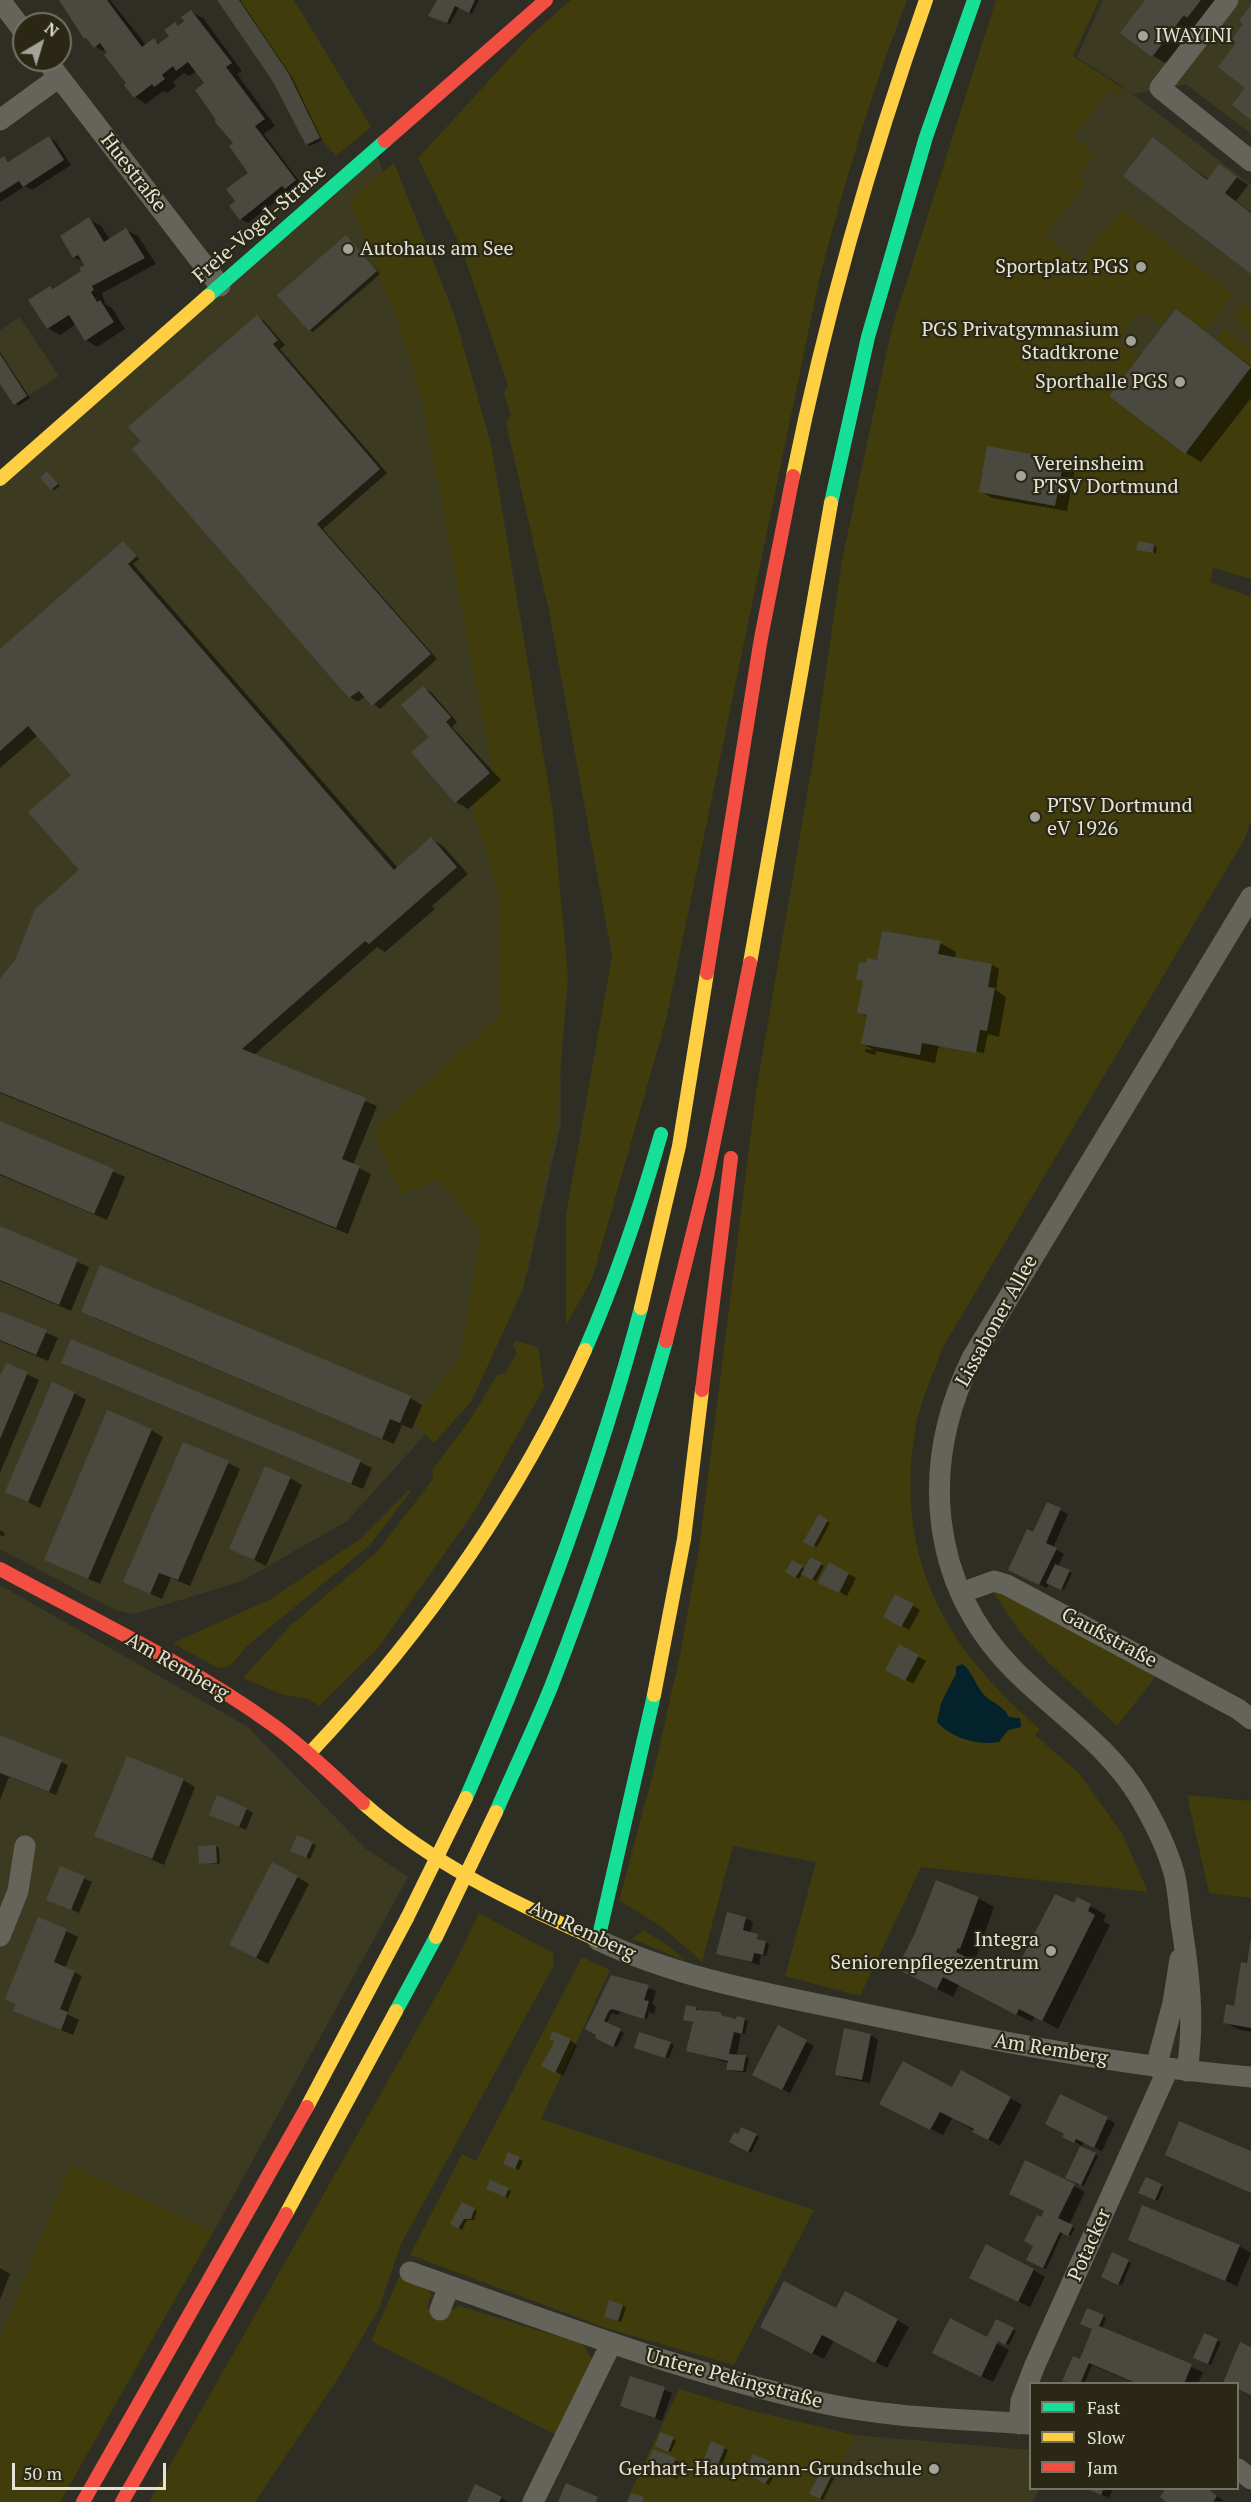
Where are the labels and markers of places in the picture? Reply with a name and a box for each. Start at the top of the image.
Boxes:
place label: IWAYINI [1155,24,1232,48]
marker: IWAYINI [1136,29,1150,43]
place label: Autohaus am See [360,237,514,261]
marker: Autohaus am See [341,242,355,256]
place label: Sportplatz PGS [995,255,1129,279]
marker: Sportplatz PGS [1134,260,1148,274]
place label: PGS Privatgymnasium Stadtkrone [922,318,1119,365]
marker: PGS Privatgymnasium Stadtkrone [1124,334,1138,348]
place label: Sporthalle PGS [1035,370,1168,394]
marker: Sporthalle PGS [1173,375,1187,389]
place label: Vereinsheim PTSV Dortmund [1033,452,1179,499]
marker: Vereinsheim PTSV Dortmund [1014,469,1028,483]
place label: PTSV Dortmund eV 1926 [1047,794,1193,841]
marker: PTSV Dortmund eV 1926 [1028,810,1042,824]
place label: Integra Seniorenpflegezentrum [830,1928,1039,1975]
marker: Integra Seniorenpflegezentrum [1044,1944,1058,1958]
place label: Gerhart-Hauptmann-Grundschule [618,2457,922,2481]
marker: Gerhart-Hauptmann-Grundschule [927,2462,941,2476]

